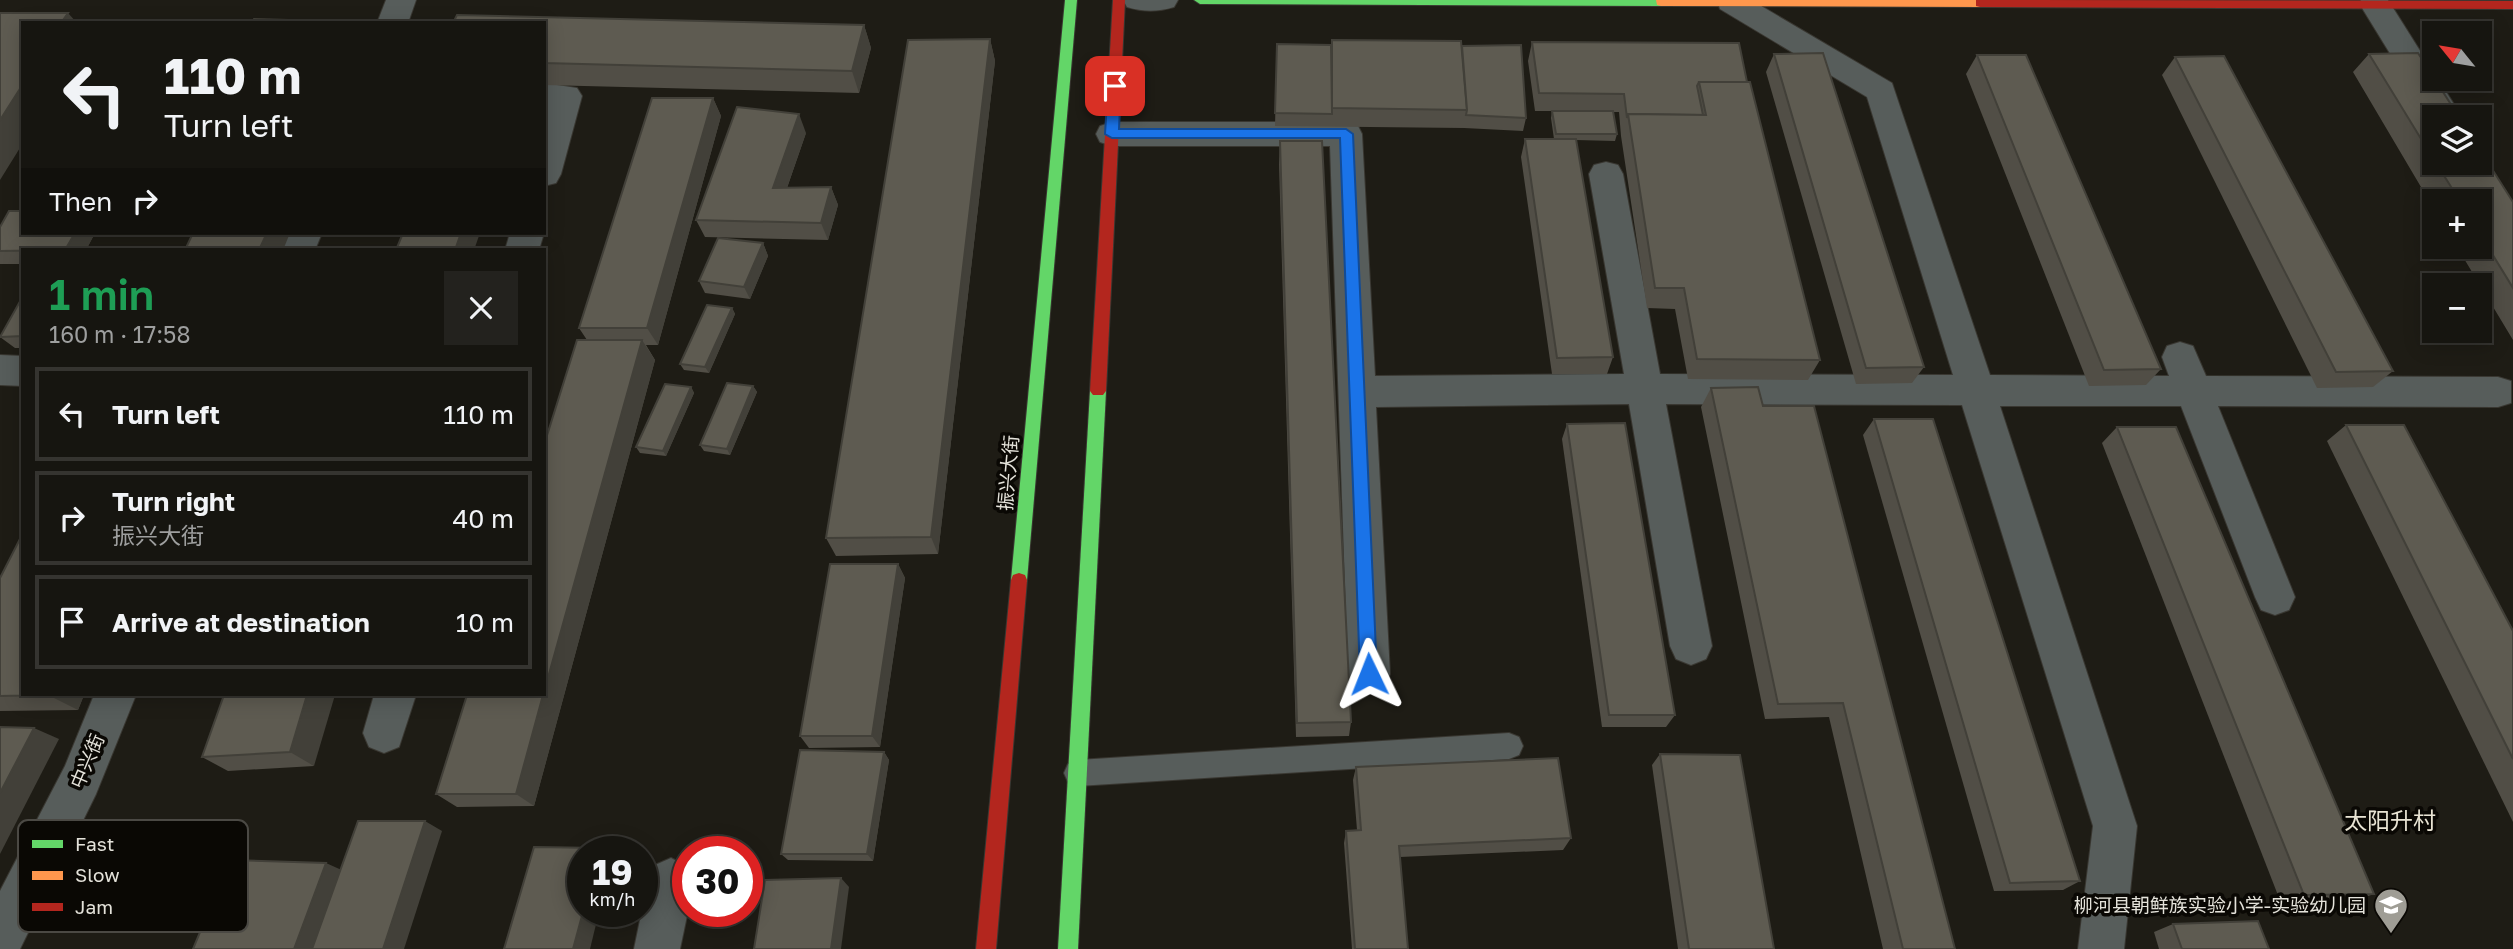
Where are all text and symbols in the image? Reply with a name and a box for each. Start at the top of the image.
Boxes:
north arrow [2422,21,2492,91]
map controls [2422,21,2492,343]
text: 110 m [164,46,301,105]
icon: left [49,49,140,140]
pin [1085,56,1145,116]
icon: arrive [1096,67,1134,105]
button: layers [2422,105,2492,175]
text: Turn left [164,106,293,144]
icon: right [126,182,164,220]
text: Then [49,186,112,217]
button: + [2422,189,2492,259]
text: 1 min [49,269,154,319]
button: close [444,271,518,345]
button: − [2422,273,2492,343]
text: 160 m · 17:58 [49,320,190,348]
icon: left [53,395,91,433]
text: Turn left [112,399,220,430]
text: 110 m [443,399,514,430]
street label: 振兴大街 [993,434,1022,512]
text: Turn right [112,486,235,517]
icon: right [53,499,91,537]
text: 40 m [453,503,514,534]
text: 振兴大街 [112,521,204,549]
icon: arrive [53,603,91,641]
text: Arrive at destination [112,607,370,638]
text: 10 m [456,607,514,638]
position arrow [1332,637,1406,711]
street label: 中兴街 [65,730,108,792]
district label: 太阳升村 [2344,806,2436,834]
legend [18,820,248,932]
text: Fast [75,832,114,855]
speed limit sign: 30 [672,836,763,927]
text: 19 [592,851,633,893]
text: Slow [75,863,120,886]
school or university icon: 柳河县朝鲜族实验小学-实验幼儿园 [2372,886,2410,935]
text: km/h [590,888,635,910]
place label: 柳河县朝鲜族实验小学-实验幼儿园 [2074,893,2366,916]
text: Jam [75,895,113,918]

